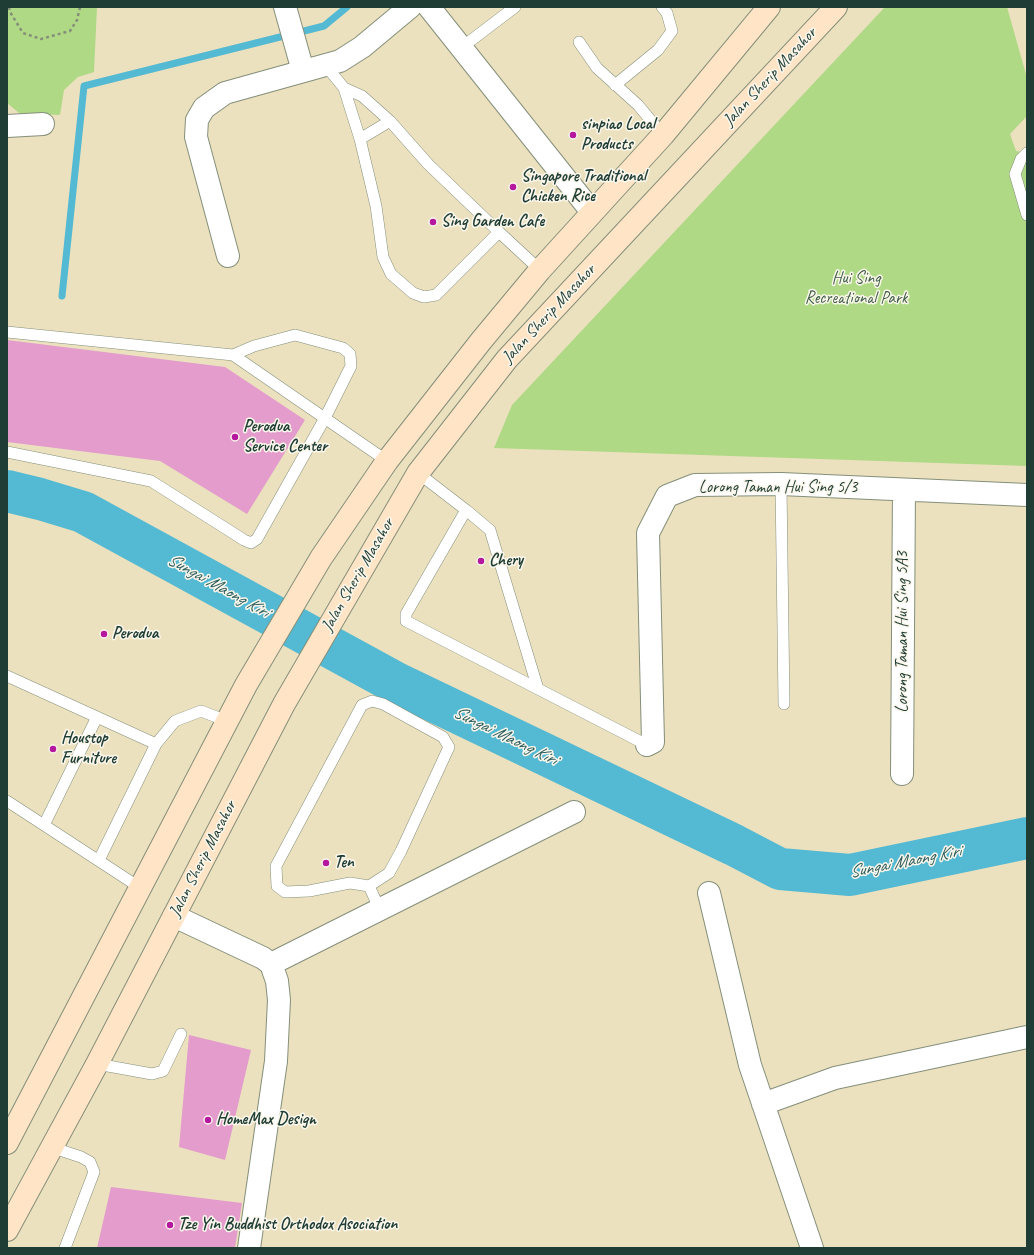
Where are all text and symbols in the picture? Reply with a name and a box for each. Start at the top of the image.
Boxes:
street label: Jalan Sherip Masahor [719,23,821,131]
place label: sinpiao Local Products [581,115,655,155]
marker: sinpiao Local Products [568,130,578,140]
place label: Singapore Traditional Chicken Rice [521,167,646,207]
marker: Singapore Traditional Chicken Rice [508,182,518,192]
place label: Sing Garden Cafe [441,212,544,232]
marker: Sing Garden Cafe [428,217,438,227]
street label: Jalan Sherip Masahor [498,260,600,368]
park label: Hui Sing Recreational Park [805,269,907,309]
place label: Perodua Service Center [243,417,327,457]
marker: Perodua Service Center [230,432,240,442]
street label: Lorong Taman Hui Sing 5/3 [699,478,857,498]
street label: Jalan Sherip Masahor [317,515,399,635]
water label: Sungai Maong Kiri [163,549,273,623]
place label: Chery [489,551,523,571]
street label: Lorong Taman Hui Sing 5A3 [893,551,913,713]
marker: Chery [476,556,486,566]
place label: Perodua [112,624,158,644]
marker: Perodua [99,629,109,639]
water label: Sungai Maong Kiri [450,702,560,770]
place label: Houstop Furniture [61,729,116,769]
marker: Houstop Furniture [48,744,58,754]
street label: Jalan Sherip Masahor [165,797,241,921]
water label: Sungai Maong Kiri [848,841,962,883]
place label: Ten [334,853,354,873]
marker: Ten [321,858,331,868]
place label: HomeMax Design [216,1110,316,1130]
marker: HomeMax Design [203,1115,213,1125]
place label: Tze Yin Buddhist Orthodox Asociation [178,1215,397,1235]
marker: Tze Yin Buddhist Orthodox Asociation [165,1220,175,1230]

